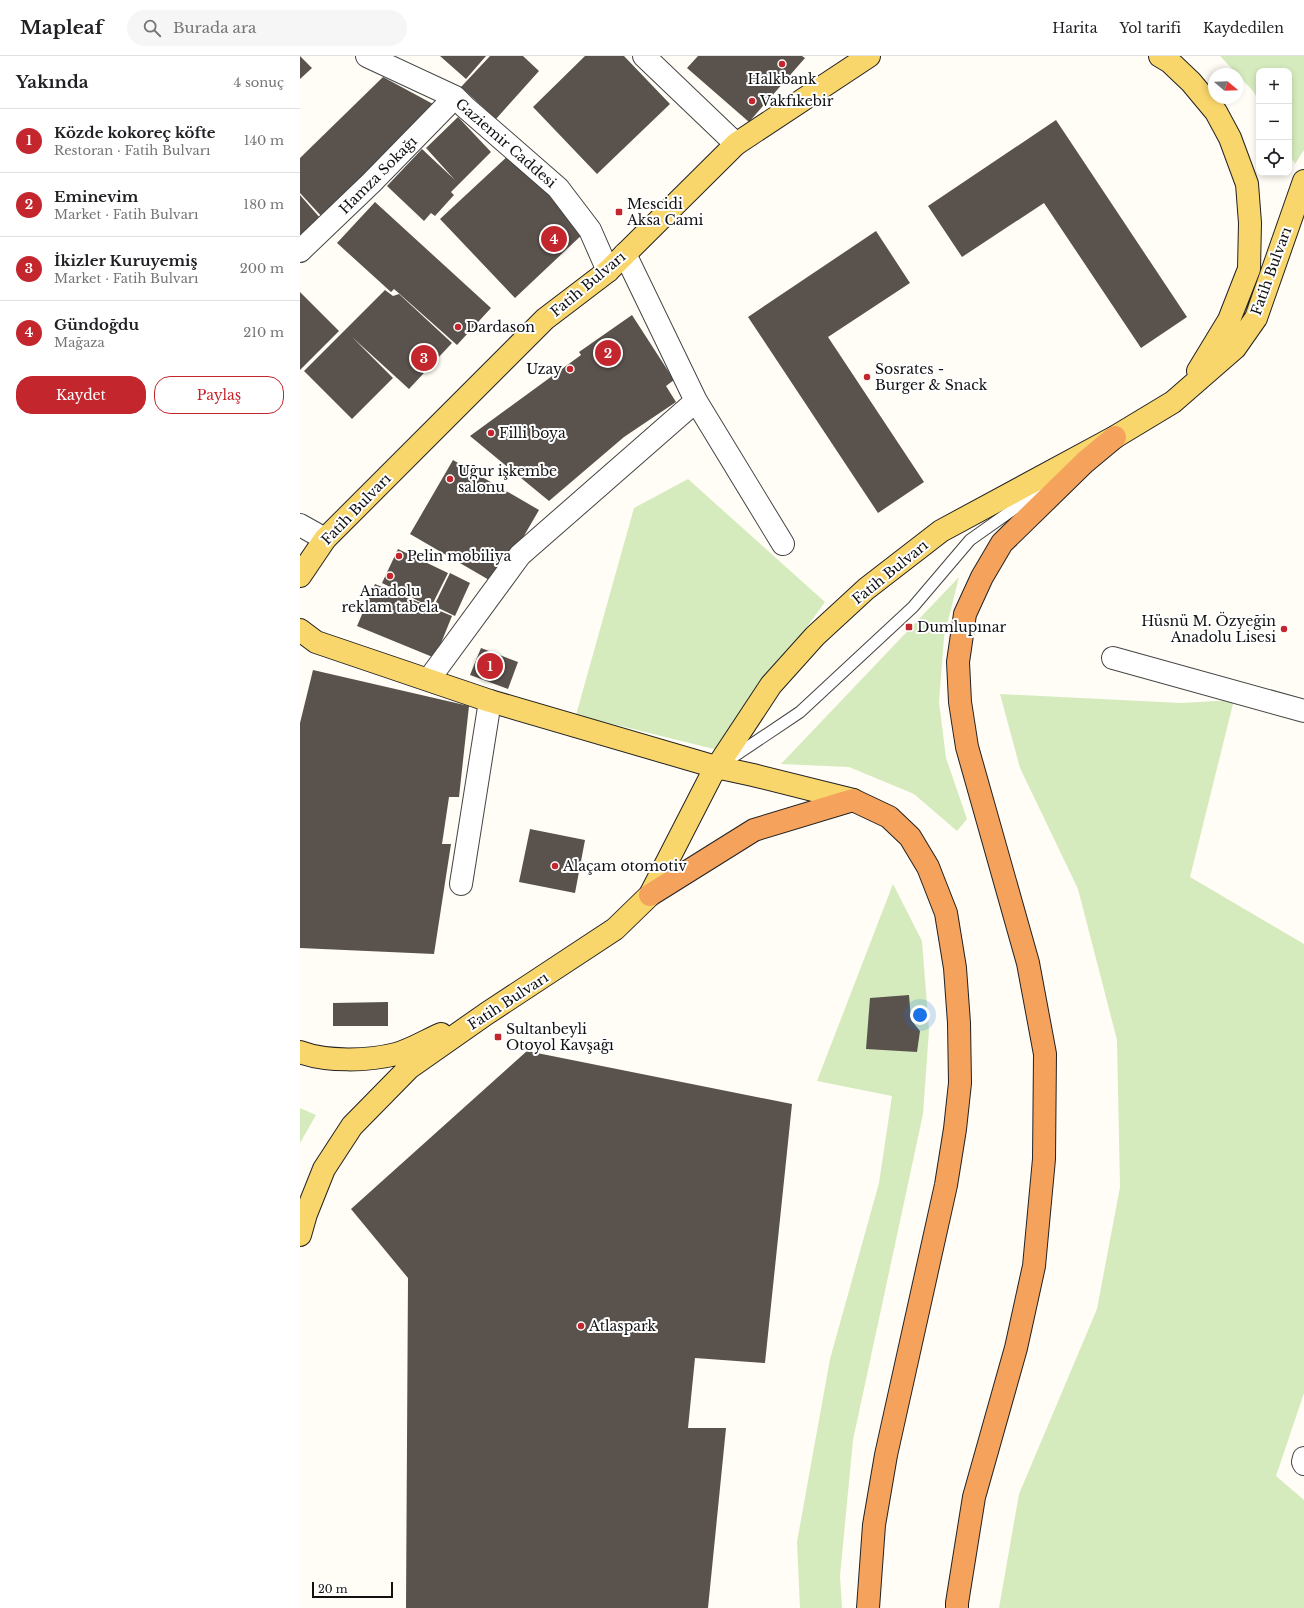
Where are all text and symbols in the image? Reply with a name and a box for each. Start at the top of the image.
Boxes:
search box [127,10,407,46]
text: Mapleaf [20,16,103,39]
icon: search [141,17,163,39]
text: Burada ara [173,18,256,37]
text: Harita [1052,19,1097,37]
text: Yol tarifi [1119,19,1181,37]
text: Kaydedilen [1203,19,1284,37]
marker: Halkbank [777,59,787,69]
north arrow [1208,68,1244,104]
map controls [1256,68,1292,176]
button: + [1256,68,1292,104]
place label: Halkbank [747,70,817,88]
text: Yakında [16,72,88,93]
text: 4 sonuç [234,74,284,91]
place label: Vakfıkebir [759,92,834,110]
street label: Gaziemir Caddesi [452,94,560,192]
marker: Vakfıkebir [747,96,757,106]
button: − [1256,104,1292,140]
text: Közde kokoreç köfte [54,123,216,142]
text: 1 [26,132,32,149]
text: 140 m [244,132,284,149]
street label: Hamza Sokağı [335,132,421,218]
button: locate [1256,140,1292,176]
text: Restoran · Fatih Bulvarı [54,142,210,159]
text: Eminevim [54,187,138,206]
place label: Mescidi Aksa Cami [626,195,703,229]
text: 2 [25,196,33,213]
text: 180 m [243,196,284,213]
text: Market · Fatih Bulvarı [54,206,199,223]
marker: Mescidi Aksa Cami [614,207,624,217]
pin: 4 [541,224,567,254]
street label: Fatih Bulvarı [1247,224,1295,318]
street label: Fatih Bulvarı [547,247,629,321]
text: İkizler Kuruyemiş [54,251,198,270]
text: 3 [25,260,33,277]
text: 200 m [240,260,284,277]
text: Market · Fatih Bulvarı [54,270,199,287]
text: Gündoğdu [54,315,139,334]
place label: Dardason [466,318,535,336]
marker: Dardason [453,322,463,332]
text: 4 [25,324,33,341]
text: 210 m [243,324,284,341]
text: Mağaza [54,334,105,351]
pin: 2 [595,338,621,368]
pin: 3 [411,343,437,373]
place label: Uzay [526,360,562,378]
place label: Sosrates - Burger & Snack [875,360,988,394]
marker: Uzay [565,364,575,374]
marker: Sosrates - Burger & Snack [862,372,872,382]
button: Kaydet [16,376,146,414]
button: Paylaş [154,376,284,414]
place label: Filli boya [499,424,566,442]
marker: Filli boya [486,428,496,438]
place label: Uğur işkembe salonu [458,462,557,496]
street label: Fatih Bulvarı [317,469,395,549]
marker: Uğur işkembe salonu [445,474,455,484]
street label: Fatih Bulvarı [848,536,932,608]
place label: Pelin mobiliya [407,547,511,565]
marker: Pelin mobiliya [394,551,404,561]
marker: Anadolu reklam tabela [385,571,395,581]
place label: Anadolu reklam tabela [341,582,439,616]
place label: Hüsnü M. Özyeğin Anadolu Lisesi [1141,611,1276,646]
place label: Dumlupınar [917,618,1006,636]
marker: Dumlupınar [904,622,914,632]
marker: Hüsnü M. Özyeğin Anadolu Lisesi [1279,624,1289,634]
pin: 1 [477,651,503,681]
place label: Alaçam otomotiv [562,857,687,875]
marker: Alaçam otomotiv [550,861,560,871]
street label: Fatih Bulvarı [464,968,552,1034]
your location [910,1005,930,1025]
place label: Sultanbeyli Otoyol Kavşağı [506,1020,614,1054]
marker: Sultanbeyli Otoyol Kavşağı [493,1032,503,1042]
place label: Atlaspark [588,1317,657,1335]
marker: Atlaspark [576,1321,586,1331]
scale bar [312,1580,393,1599]
text: 20 m [318,1582,348,1596]

